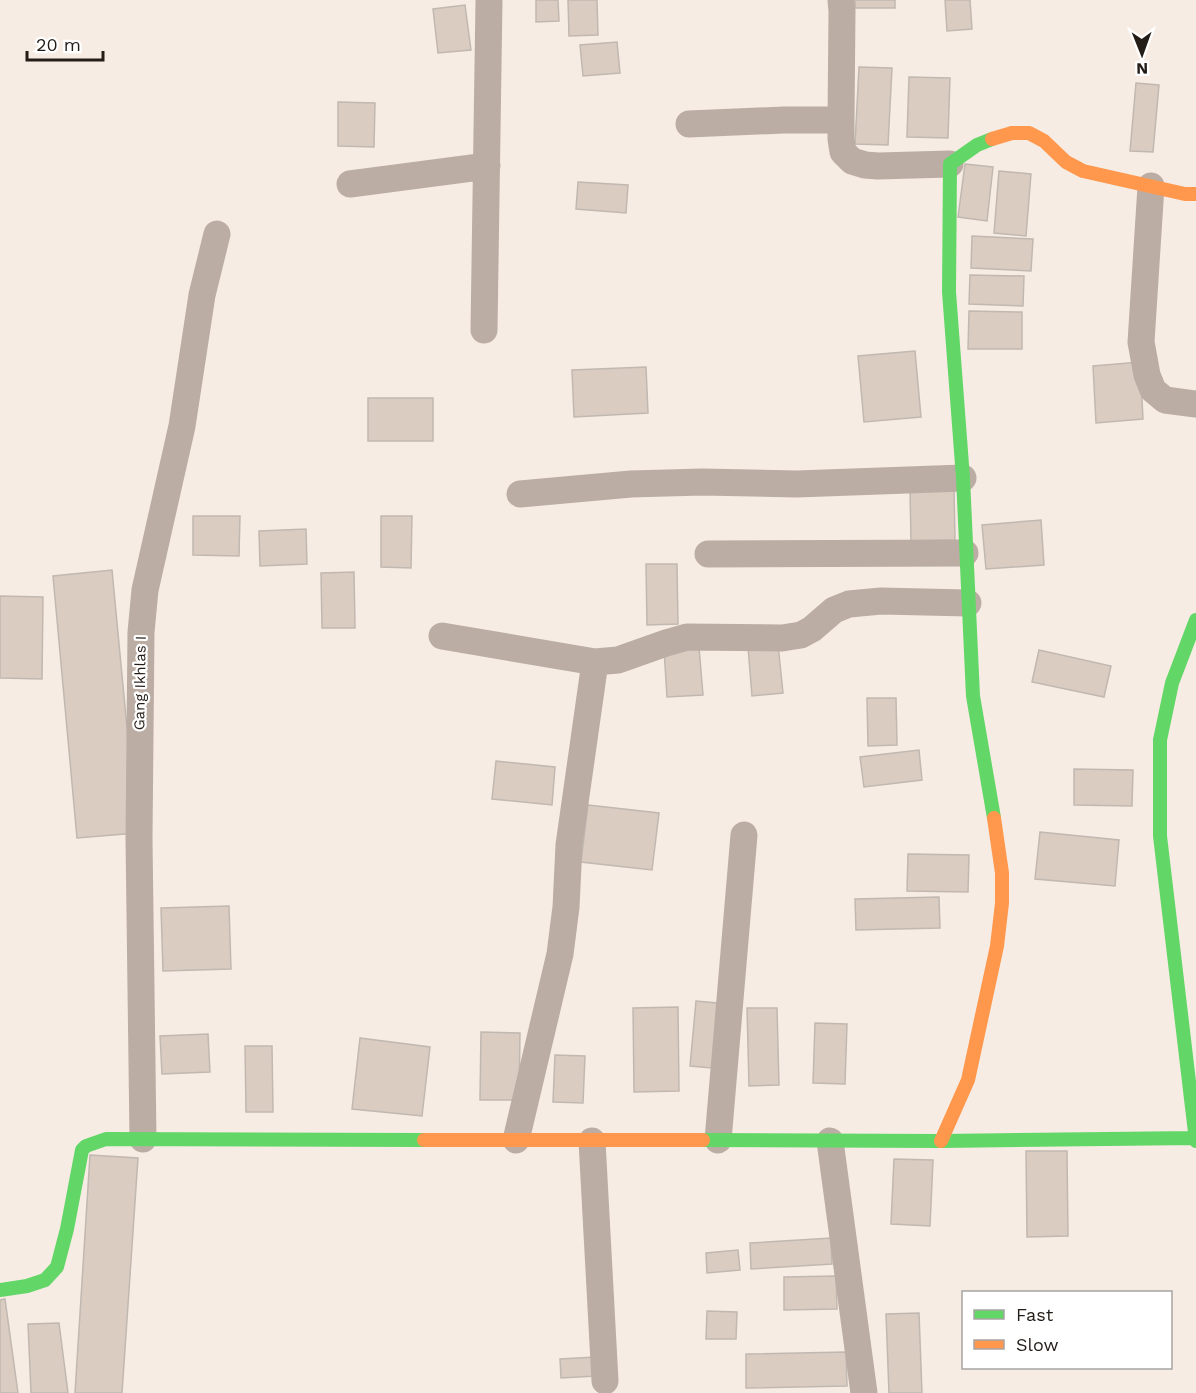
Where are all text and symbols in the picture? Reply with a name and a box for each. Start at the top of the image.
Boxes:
scale bar [27,24,104,62]
north arrow [1112,24,1172,84]
text: 20 m [36,34,81,55]
text: N [1136,59,1148,78]
street label: Gang Ikhlas I [130,636,150,730]
legend [962,1291,1172,1369]
text: Fast [1016,1304,1054,1325]
text: Slow [1016,1334,1059,1355]

